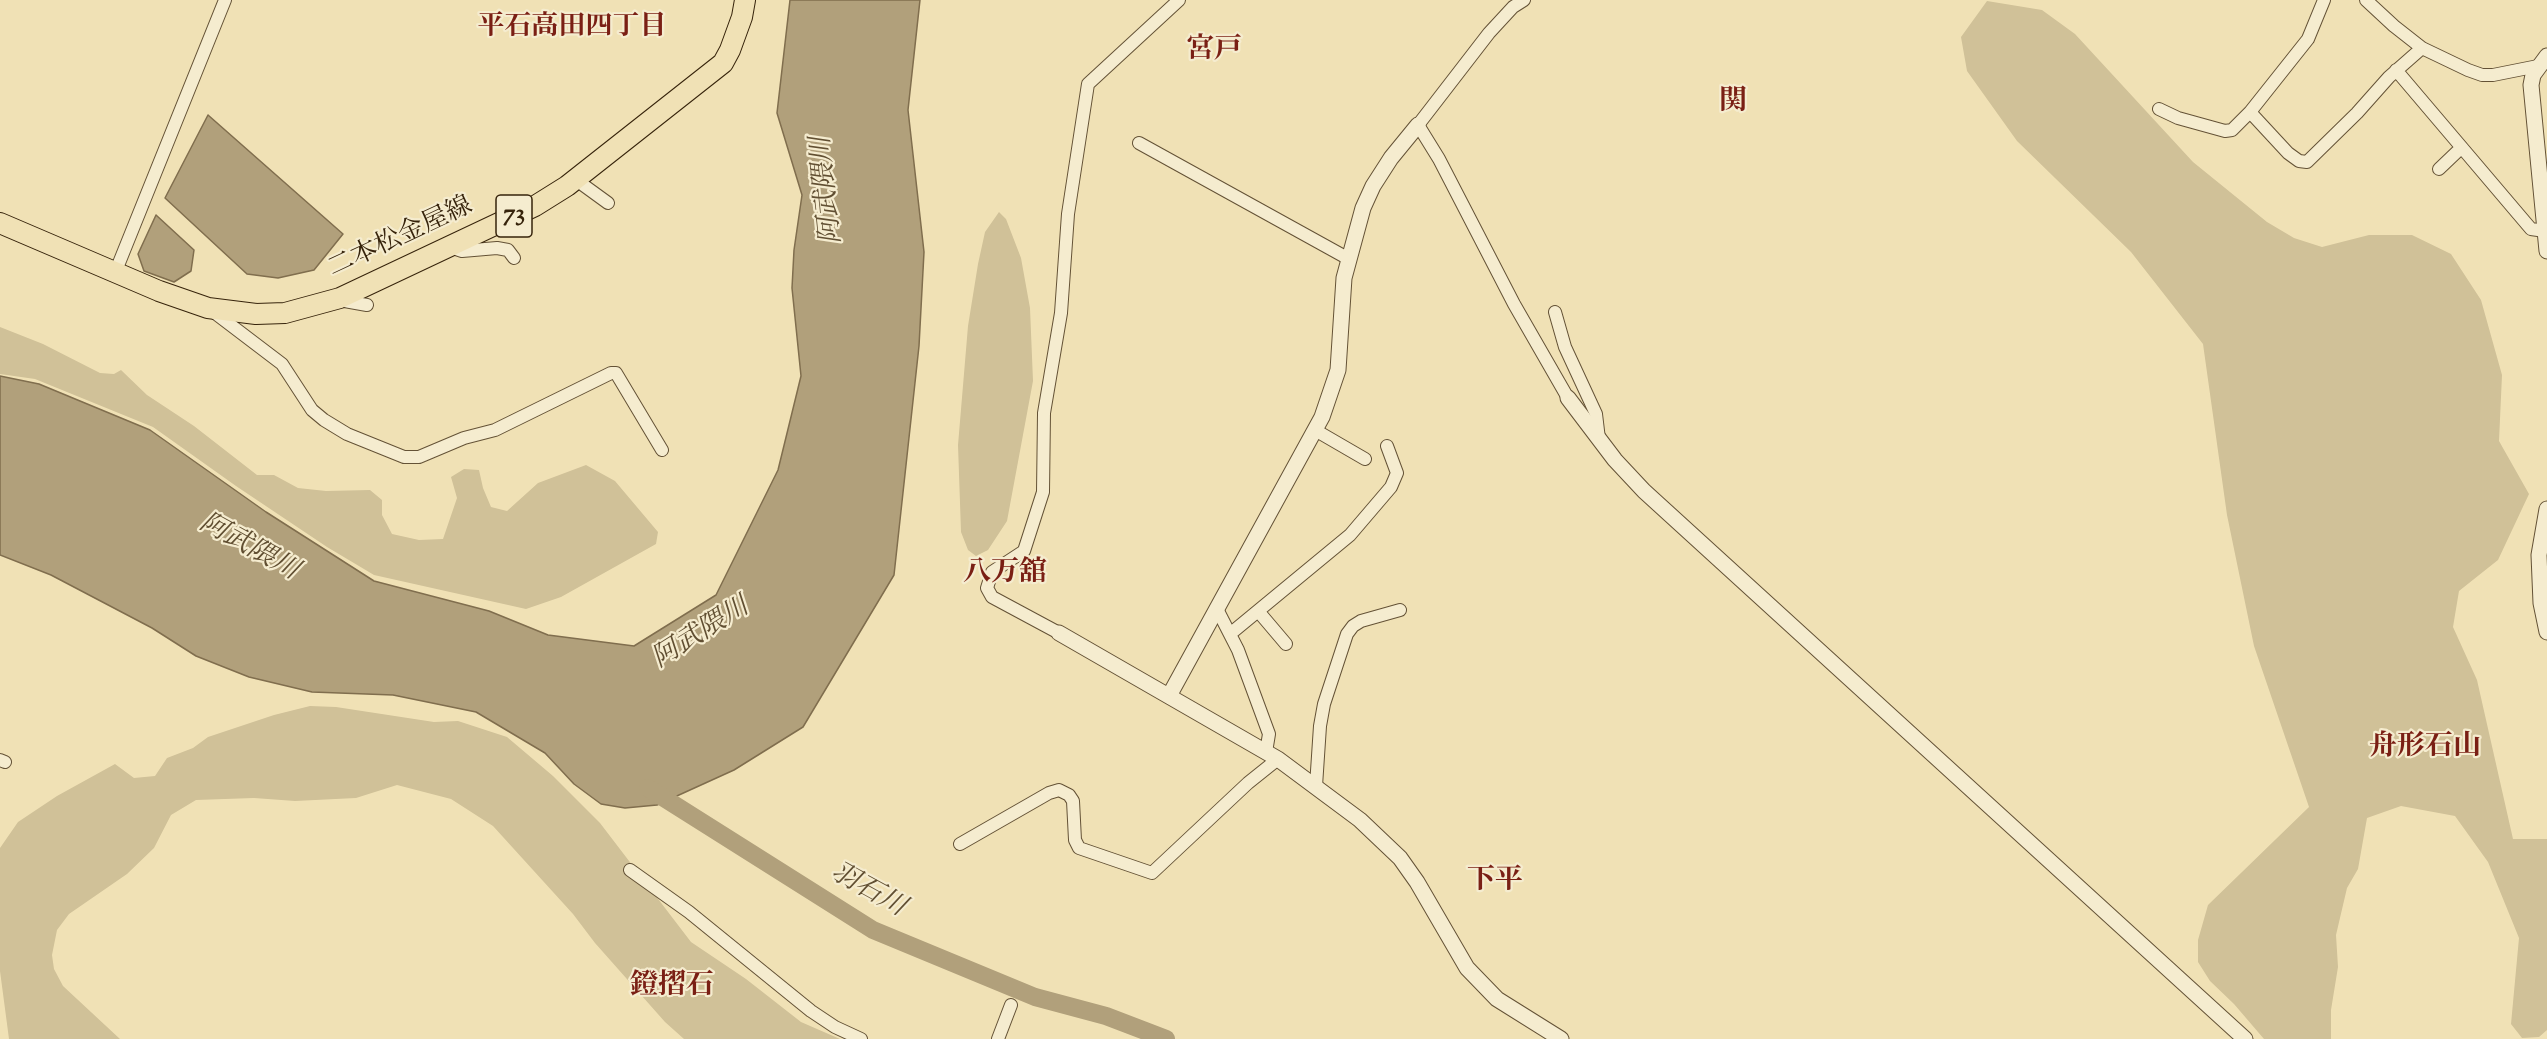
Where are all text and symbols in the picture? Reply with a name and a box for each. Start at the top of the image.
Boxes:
district label: 平石高田四丁目 [478,13,666,45]
district label: 宮戸 [1186,35,1242,69]
district label: 関 [1719,87,1747,121]
water label: 阿武隈川 [807,135,851,245]
street label: 二本松金屋線 [324,192,478,286]
road number: 73 [496,195,532,237]
water label: 阿武隈川 [193,509,303,589]
district label: 八万舘 [963,558,1047,592]
water label: 阿武隈川 [648,593,756,677]
district label: 舟形石山 [2369,732,2481,766]
water label: 羽石川 [824,858,910,926]
district label: 下平 [1467,866,1523,900]
district label: 鐙摺石 [630,971,714,1005]

